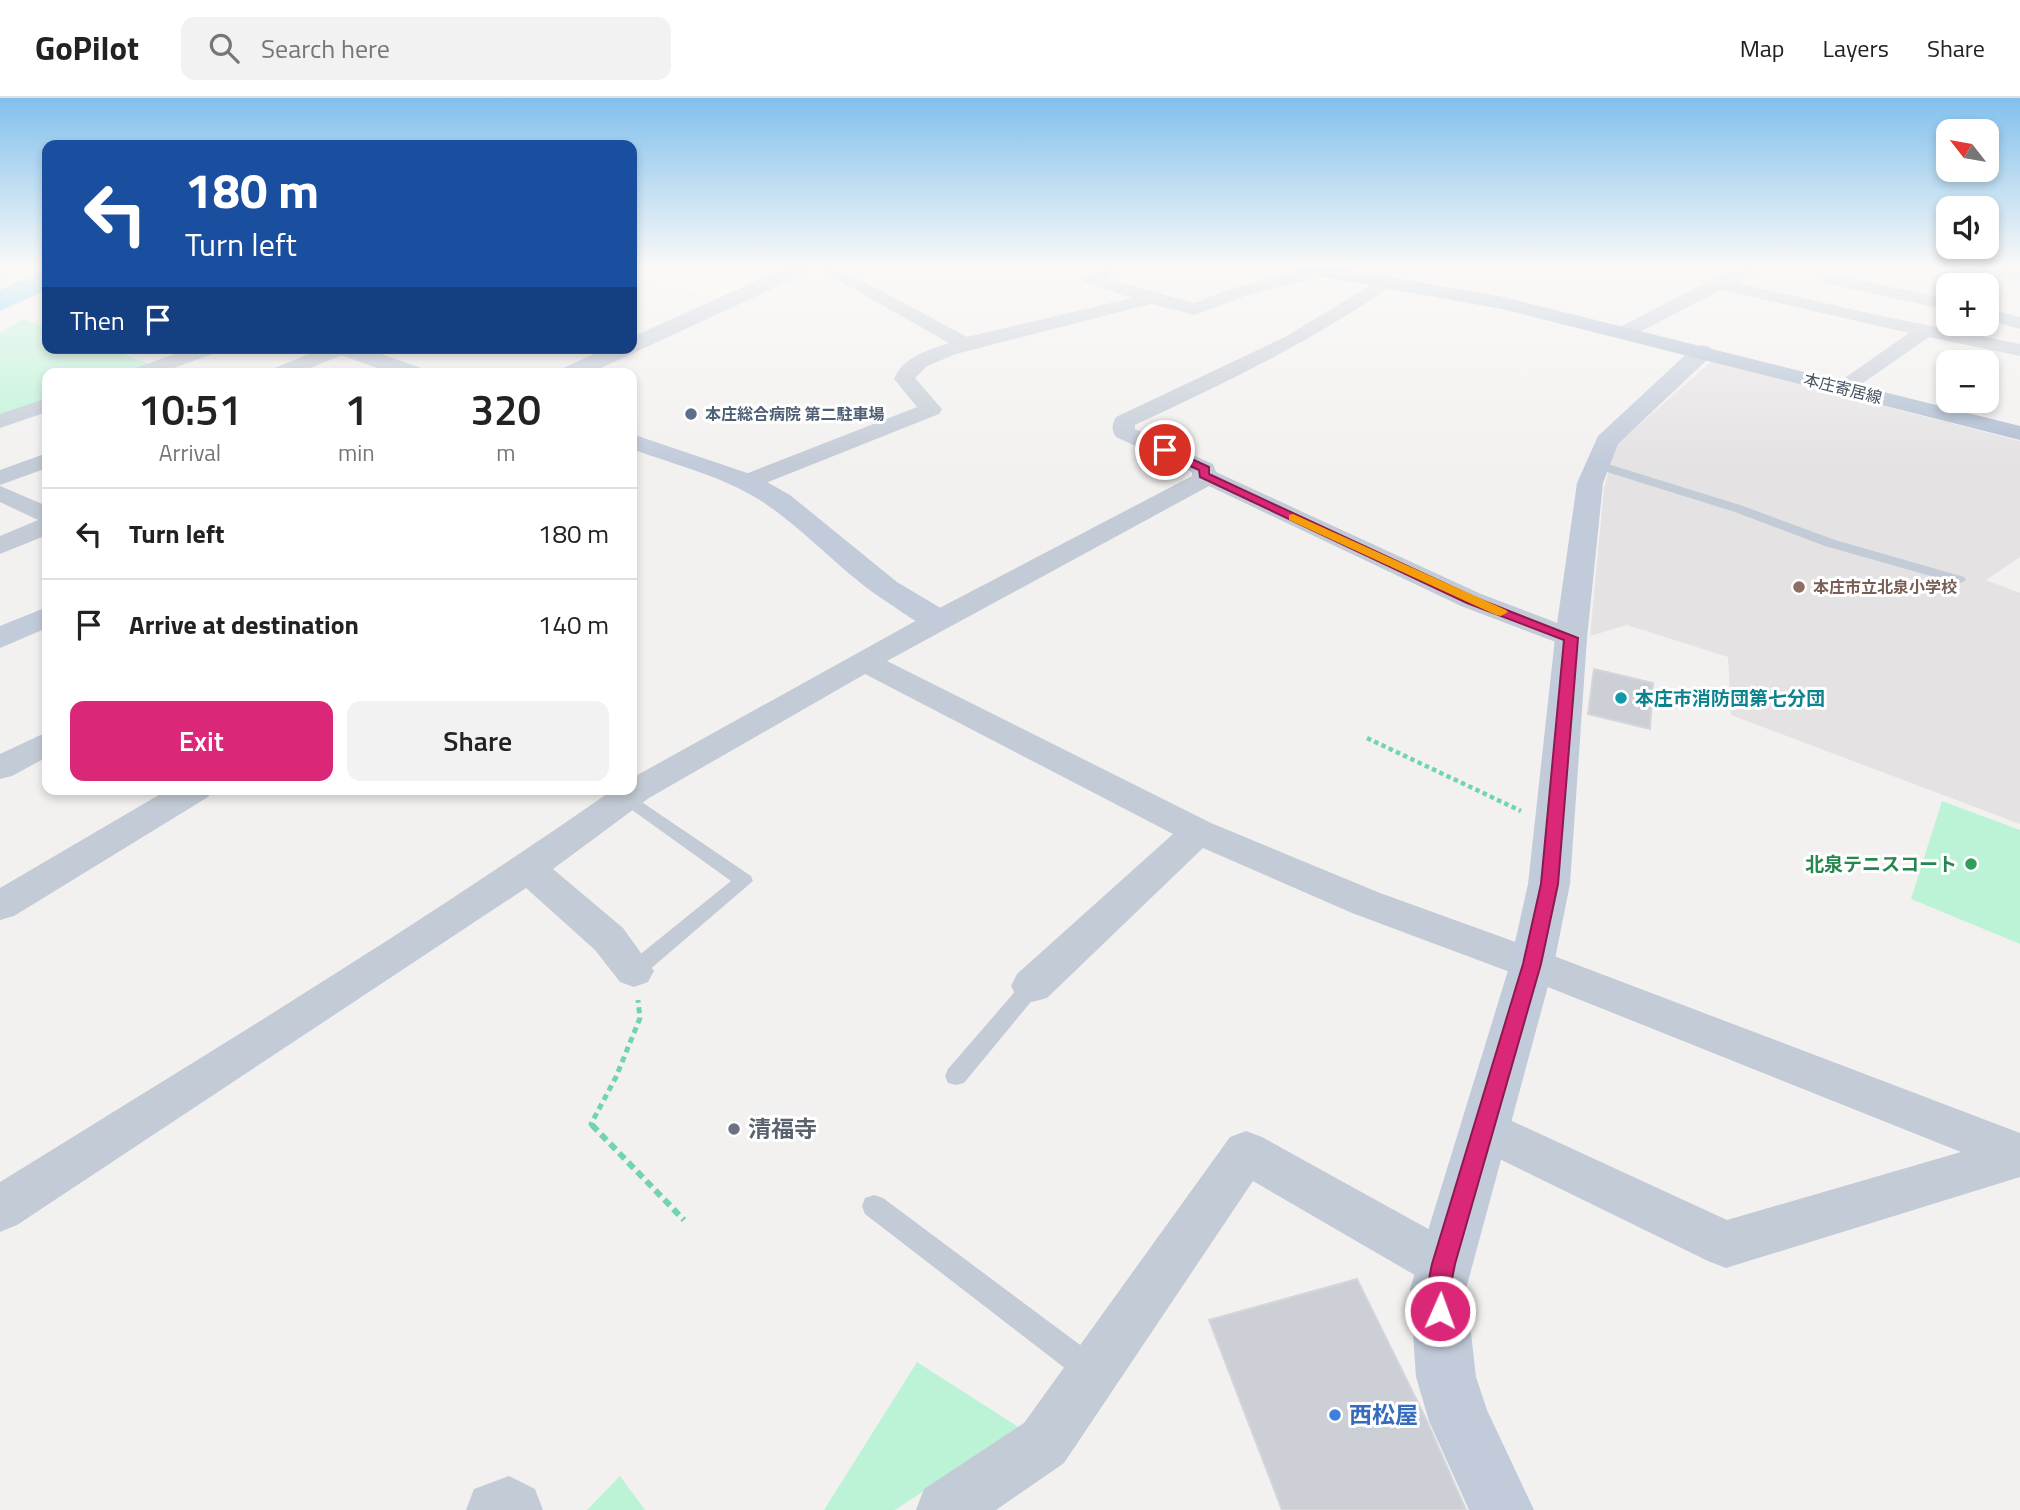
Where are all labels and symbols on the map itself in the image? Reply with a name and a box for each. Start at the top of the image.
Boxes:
north arrow [1936,119,1998,182]
street label: 本庄寄居線 [1801,367,1885,409]
place label: 本庄総合病院 第二駐車場 [705,402,885,426]
marker: 本庄総合病院 第二駐車場 [683,406,699,422]
pin [1135,420,1195,480]
place label: 本庄市立北泉小学校 [1813,575,1957,599]
marker: 本庄市立北泉小学校 [1791,579,1807,595]
place label: 本庄市消防団第七分団 [1635,683,1825,712]
marker: 本庄市消防団第七分団 [1613,690,1629,706]
place label: 北泉テニスコート [1805,849,1957,878]
marker: 北泉テニスコート [1963,856,1979,872]
place label: 清福寺 [748,1111,817,1146]
marker: 清福寺 [726,1121,742,1137]
position arrow [1403,1274,1477,1348]
place label: 西松屋 [1349,1397,1418,1432]
marker: 西松屋 [1327,1407,1343,1423]

